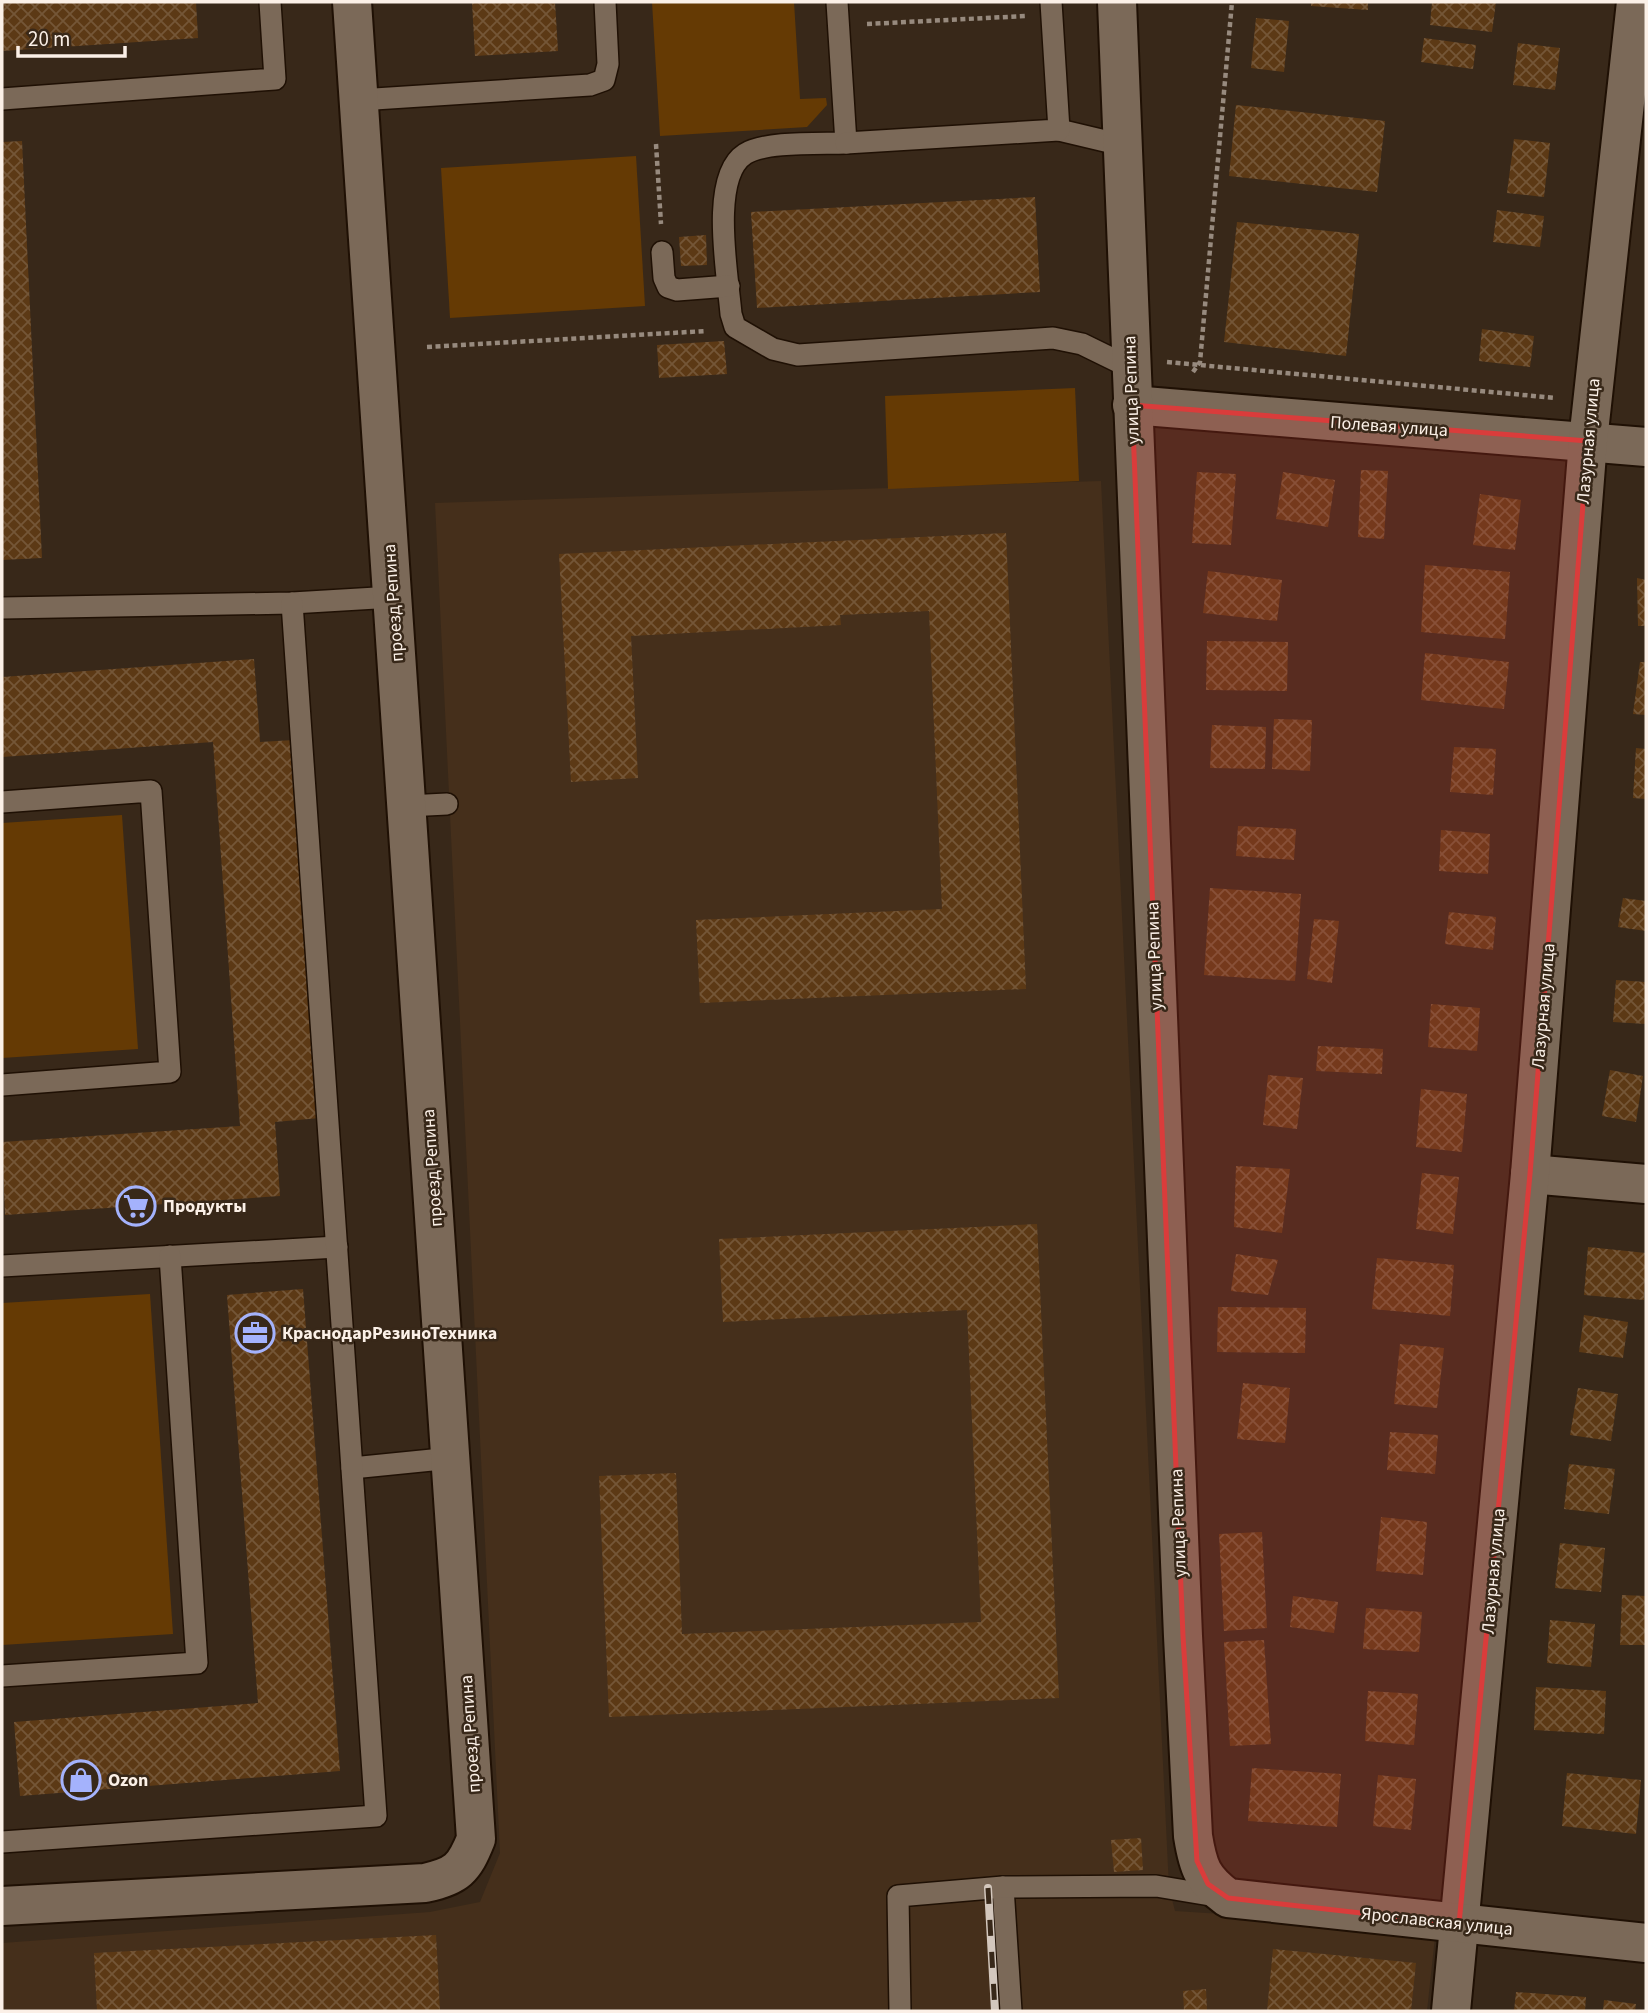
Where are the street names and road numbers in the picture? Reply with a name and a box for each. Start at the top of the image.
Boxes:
street label: улица Репина [1117,335,1146,445]
street label: Лазурная улица [1571,377,1606,505]
street label: Полевая улица [1329,410,1449,443]
street label: проезд Репина [377,543,410,663]
street label: улица Репина [1140,901,1169,1011]
street label: Лазурная улица [1526,942,1561,1070]
street label: проезд Репина [416,1108,449,1228]
street label: улица Репина [1164,1468,1193,1578]
street label: Лазурная улица [1476,1507,1511,1635]
street label: проезд Репина [454,1674,487,1794]
street label: Ярославская улица [1360,1901,1514,1942]

